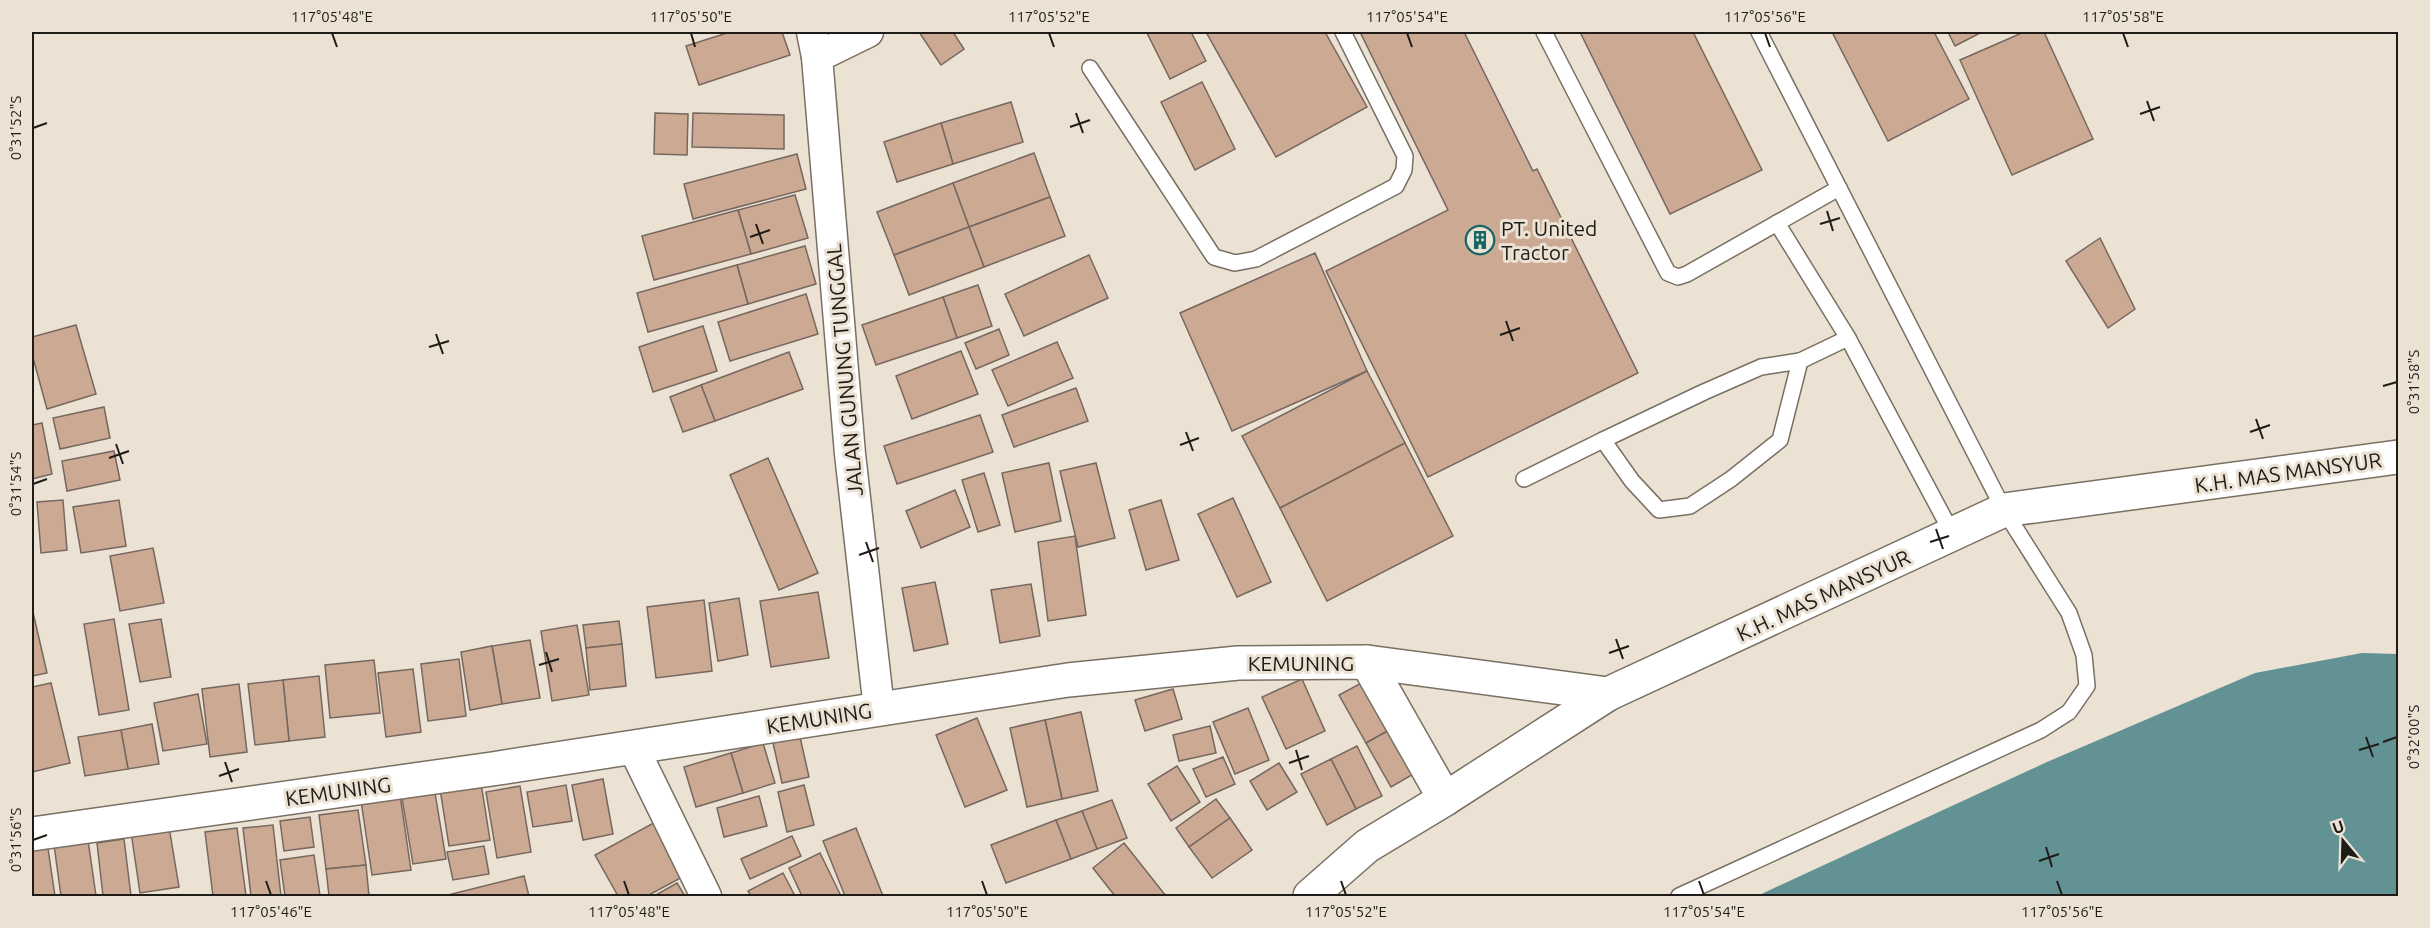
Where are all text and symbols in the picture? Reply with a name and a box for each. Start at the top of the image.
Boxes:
text: 117°05'48"E [291,8,373,25]
text: 117°05'50"E [650,8,732,25]
text: 117°05'52"E [1008,8,1090,25]
text: 117°05'54"E [1366,8,1448,25]
text: 117°05'56"E [1724,8,1806,25]
text: 117°05'58"E [2082,8,2164,25]
text: 0°31'52"S [7,96,24,160]
place label: PT. United Tractor [1501,216,1597,264]
building icon: PT. United Tractor [1464,224,1496,256]
street label: JALAN GUNUNG TUNGGAL [821,243,867,497]
text: 0°31'58"S [2405,350,2422,414]
street label: K.H. MAS MANSYUR [2193,447,2383,497]
text: 0°31'54"S [7,452,24,516]
street label: K.H. MAS MANSYUR [1733,544,1913,646]
street label: KEMUNING [1248,651,1354,675]
street label: KEMUNING [765,698,873,738]
text: 0°32'00"S [2405,705,2422,769]
street label: KEMUNING [284,772,392,810]
text: 0°31'56"S [7,808,24,872]
north arrow [2313,811,2373,871]
text: U [2330,816,2346,837]
text: 117°05'46"E [230,903,312,920]
text: 117°05'48"E [588,903,670,920]
text: 117°05'50"E [946,903,1028,920]
text: 117°05'52"E [1305,903,1387,920]
text: 117°05'54"E [1663,903,1745,920]
text: 117°05'56"E [2021,903,2103,920]

